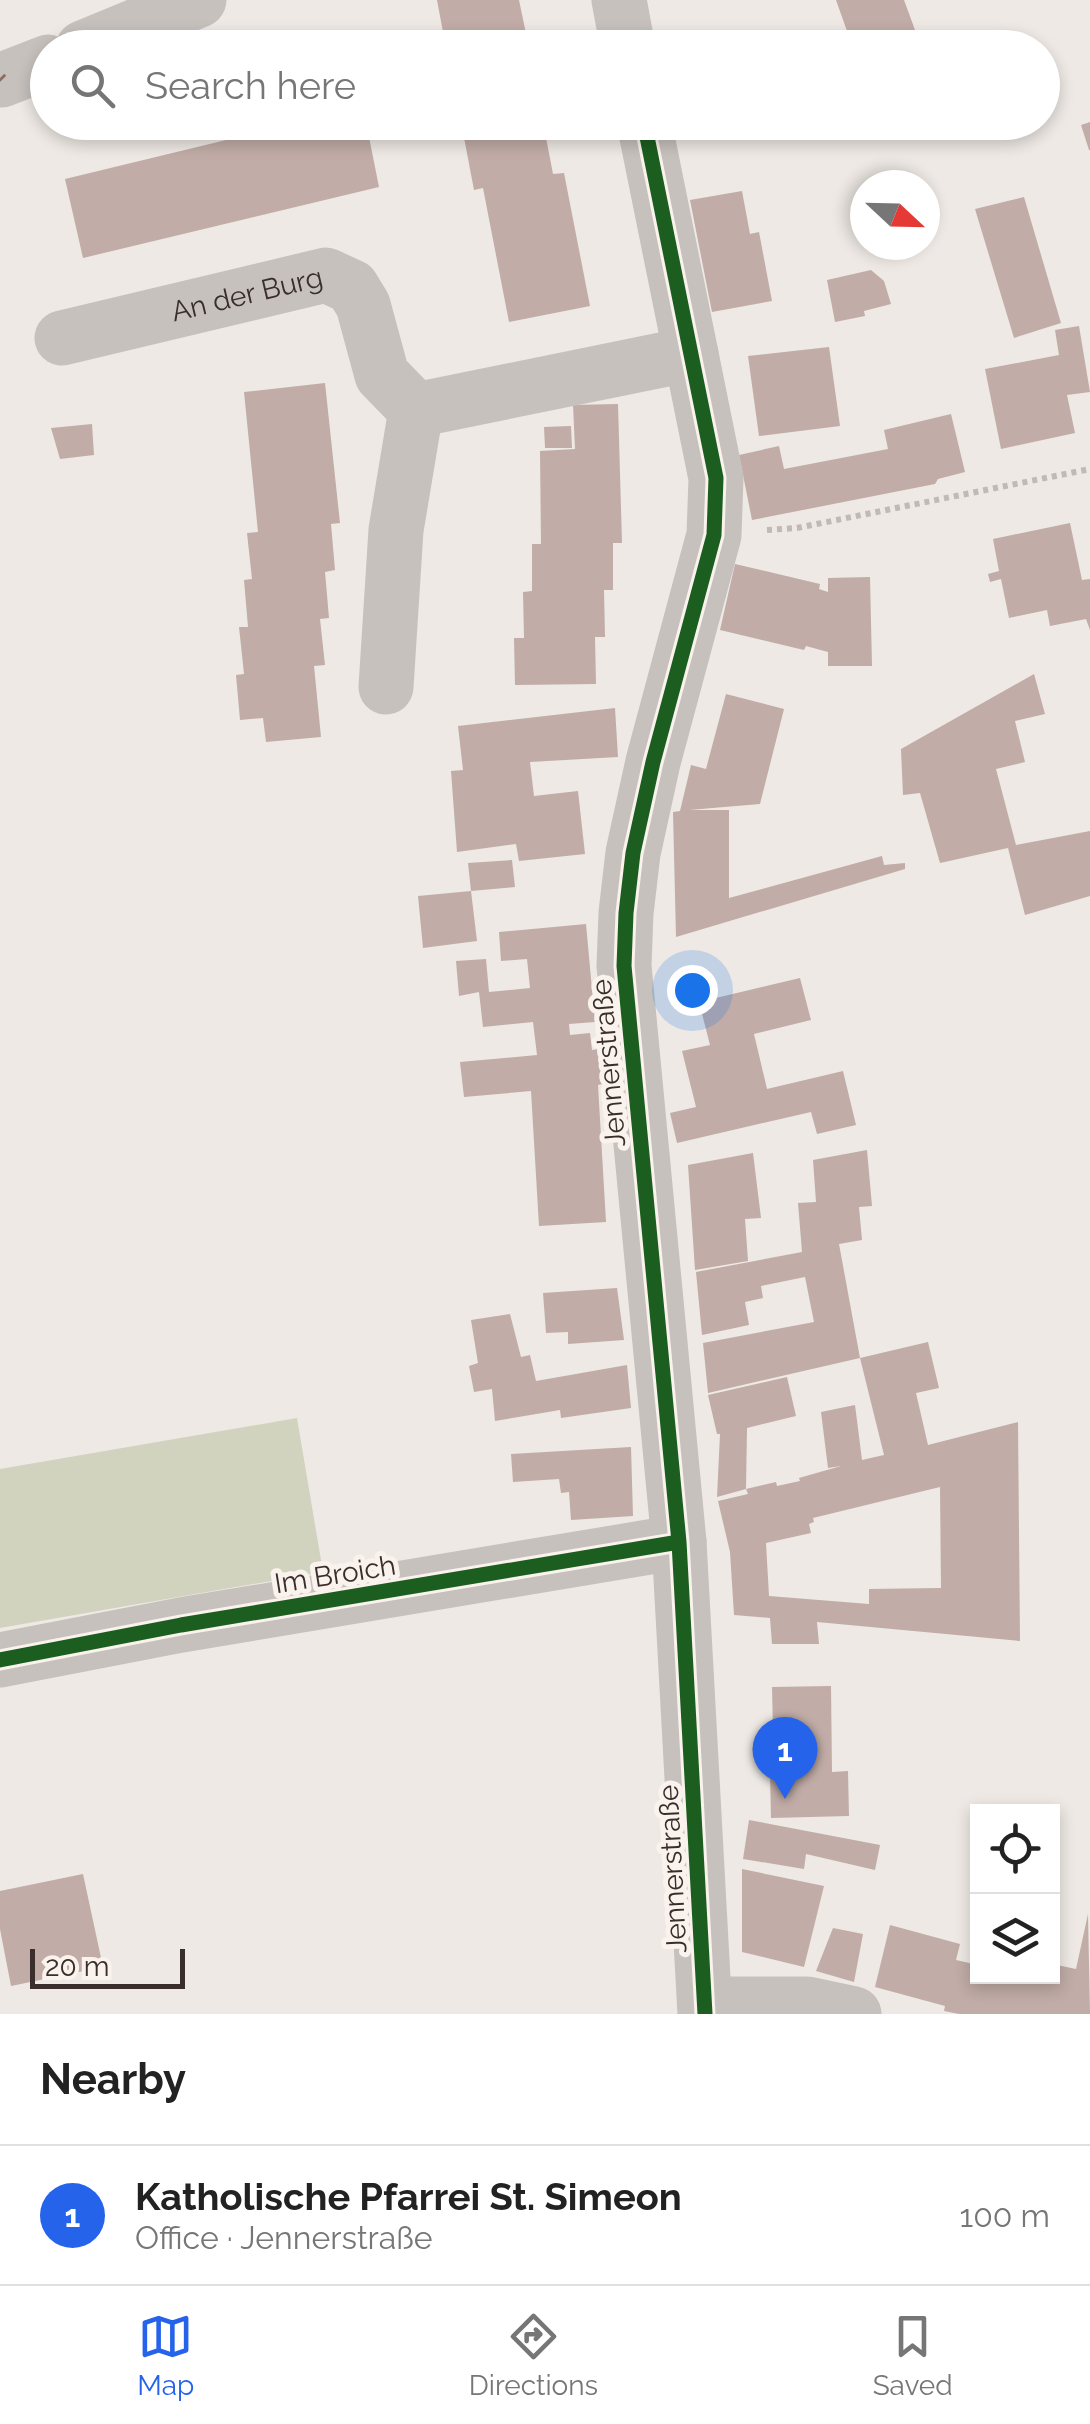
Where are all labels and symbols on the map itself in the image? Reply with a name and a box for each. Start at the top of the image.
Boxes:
north arrow [850,170,940,260]
street label: An der Burg [168,260,326,328]
your location [667,965,718,1016]
street label: Jennerstraße [585,978,632,1148]
street label: Im Broich [272,1549,398,1600]
pin: 1 [752,1716,818,1799]
street label: Jennerstraße [652,1784,693,1954]
scale bar [30,1944,185,1988]

